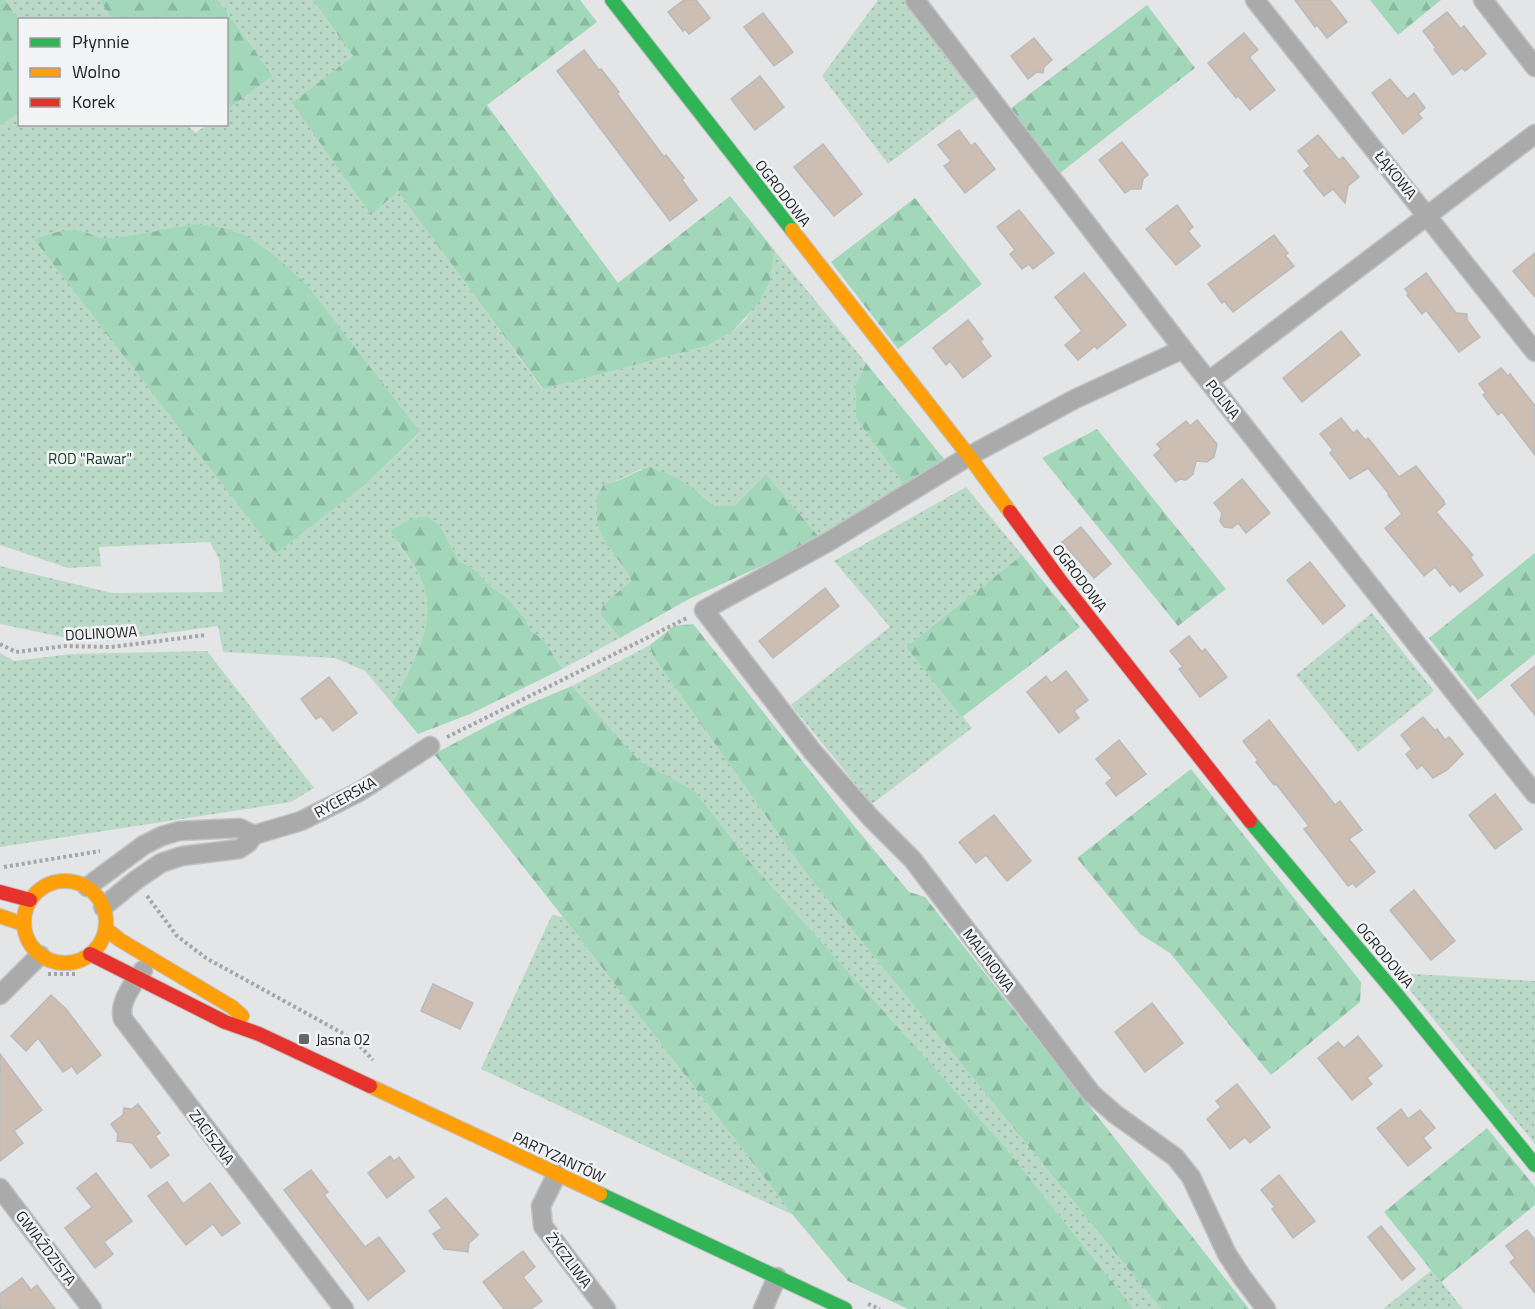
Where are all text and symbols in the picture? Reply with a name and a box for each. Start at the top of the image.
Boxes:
legend [18,18,228,126]
text: Płynnie [72,28,129,55]
text: Wolno [72,58,120,85]
text: Korek [72,88,116,115]
street label: ŁĄKOWA [1369,145,1423,204]
street label: OGRODOWA [749,155,817,232]
street label: POLNA [1200,374,1246,424]
park label: ROD "Rawar" [48,447,132,470]
street label: OGRODOWA [1047,539,1113,617]
street label: DOLINOWA [64,620,138,646]
street label: RYCERSKA [310,770,380,824]
street label: OGRODOWA [1351,917,1419,993]
street label: MALINOWA [957,923,1021,997]
place label: Jasna 02 [316,1028,371,1051]
marker: Jasna 02 [297,1032,311,1046]
street label: ZACISZNA [184,1105,240,1169]
street label: PARTYZANTÓW [509,1125,609,1189]
street label: GWIAŹDZISTA [10,1206,82,1290]
street label: ŻYCZLIWA [540,1227,598,1293]

